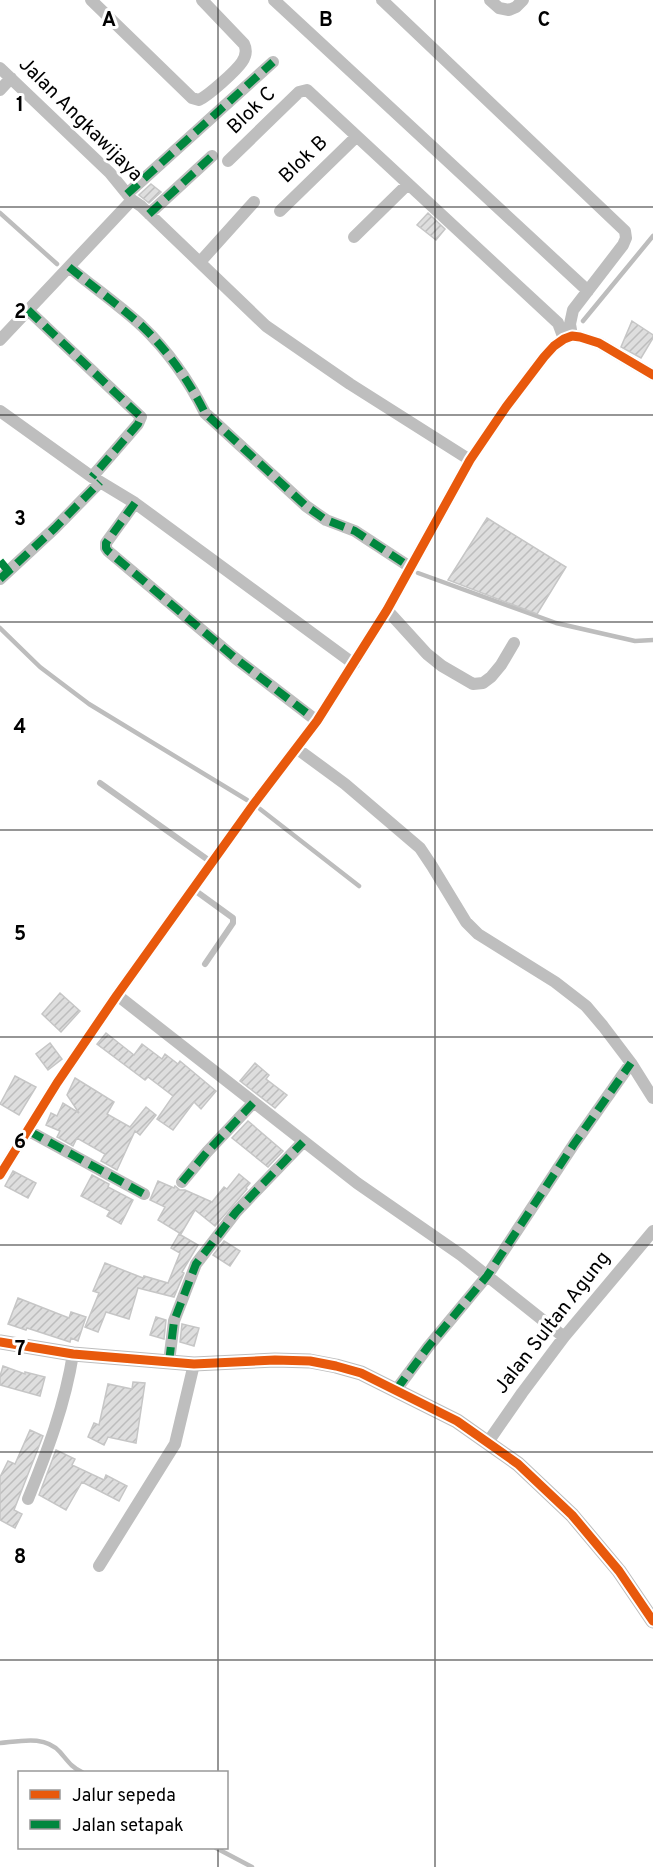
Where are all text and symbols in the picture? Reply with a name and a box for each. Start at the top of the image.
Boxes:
text: A [102,8,116,34]
text: B [319,8,333,34]
text: C [538,8,550,34]
street label: Jalan Angkawijaya [12,52,148,188]
street label: Blok C [222,82,282,140]
text: 1 [16,93,24,119]
street label: Blok B [274,131,334,189]
text: 2 [14,300,26,326]
text: 3 [14,507,26,533]
text: 4 [14,715,26,741]
text: 5 [14,922,26,948]
text: 6 [14,1130,26,1156]
street label: Jalan Sultan Agung [489,1246,617,1400]
text: 7 [15,1337,25,1363]
text: 8 [14,1545,26,1571]
legend [18,1771,228,1849]
text: Jalur sepeda [72,1785,176,1808]
text: Jalan setapak [72,1815,184,1838]

